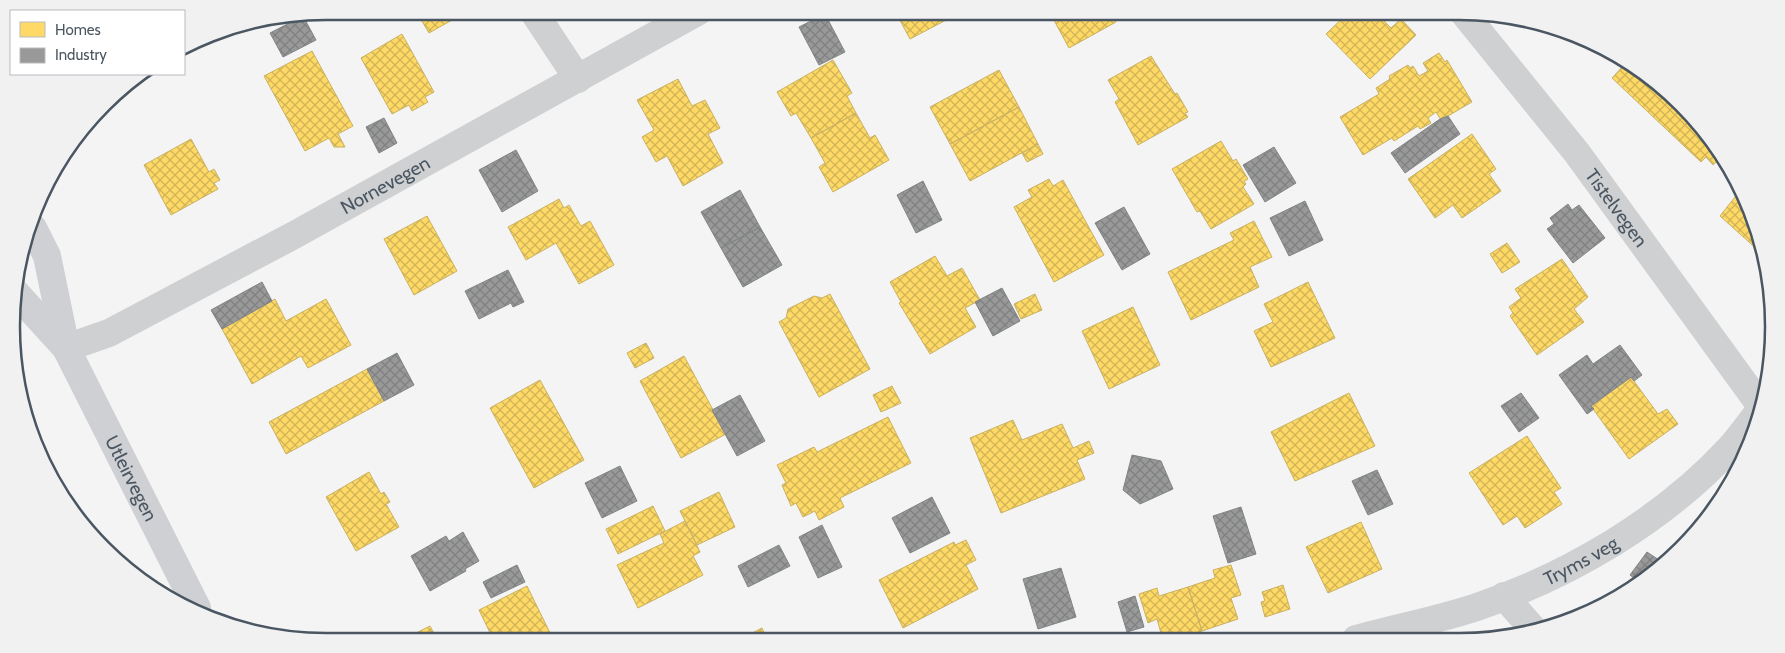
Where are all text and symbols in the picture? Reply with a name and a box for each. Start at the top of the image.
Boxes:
legend [10,10,185,75]
text: Homes [55,21,101,39]
text: Industry [55,46,107,64]
street label: Nornevegen [337,151,434,219]
street label: Tistelvegen [1580,164,1652,252]
street label: Utleirvegen [100,432,162,525]
street label: Tryms veg [1540,531,1623,590]

